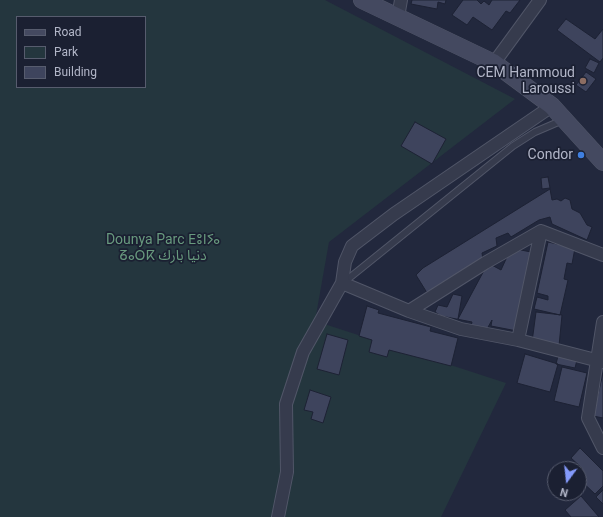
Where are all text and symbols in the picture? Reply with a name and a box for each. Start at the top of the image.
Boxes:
legend [16,16,146,88]
text: Road [54,25,82,39]
text: Park [54,45,78,59]
text: Building [54,65,97,79]
place label: CEM Hammoud Laroussi [476,65,575,98]
marker: CEM Hammoud Laroussi [578,76,588,86]
place label: Condor [528,147,573,163]
marker: Condor [576,150,586,160]
park label: Dounya Parc ⴹⵓⵏⵢⴰ ⵒⴰⵔⴽ دنيا بارك [106,232,220,264]
north arrow [547,461,587,501]
text: N [559,485,569,499]

